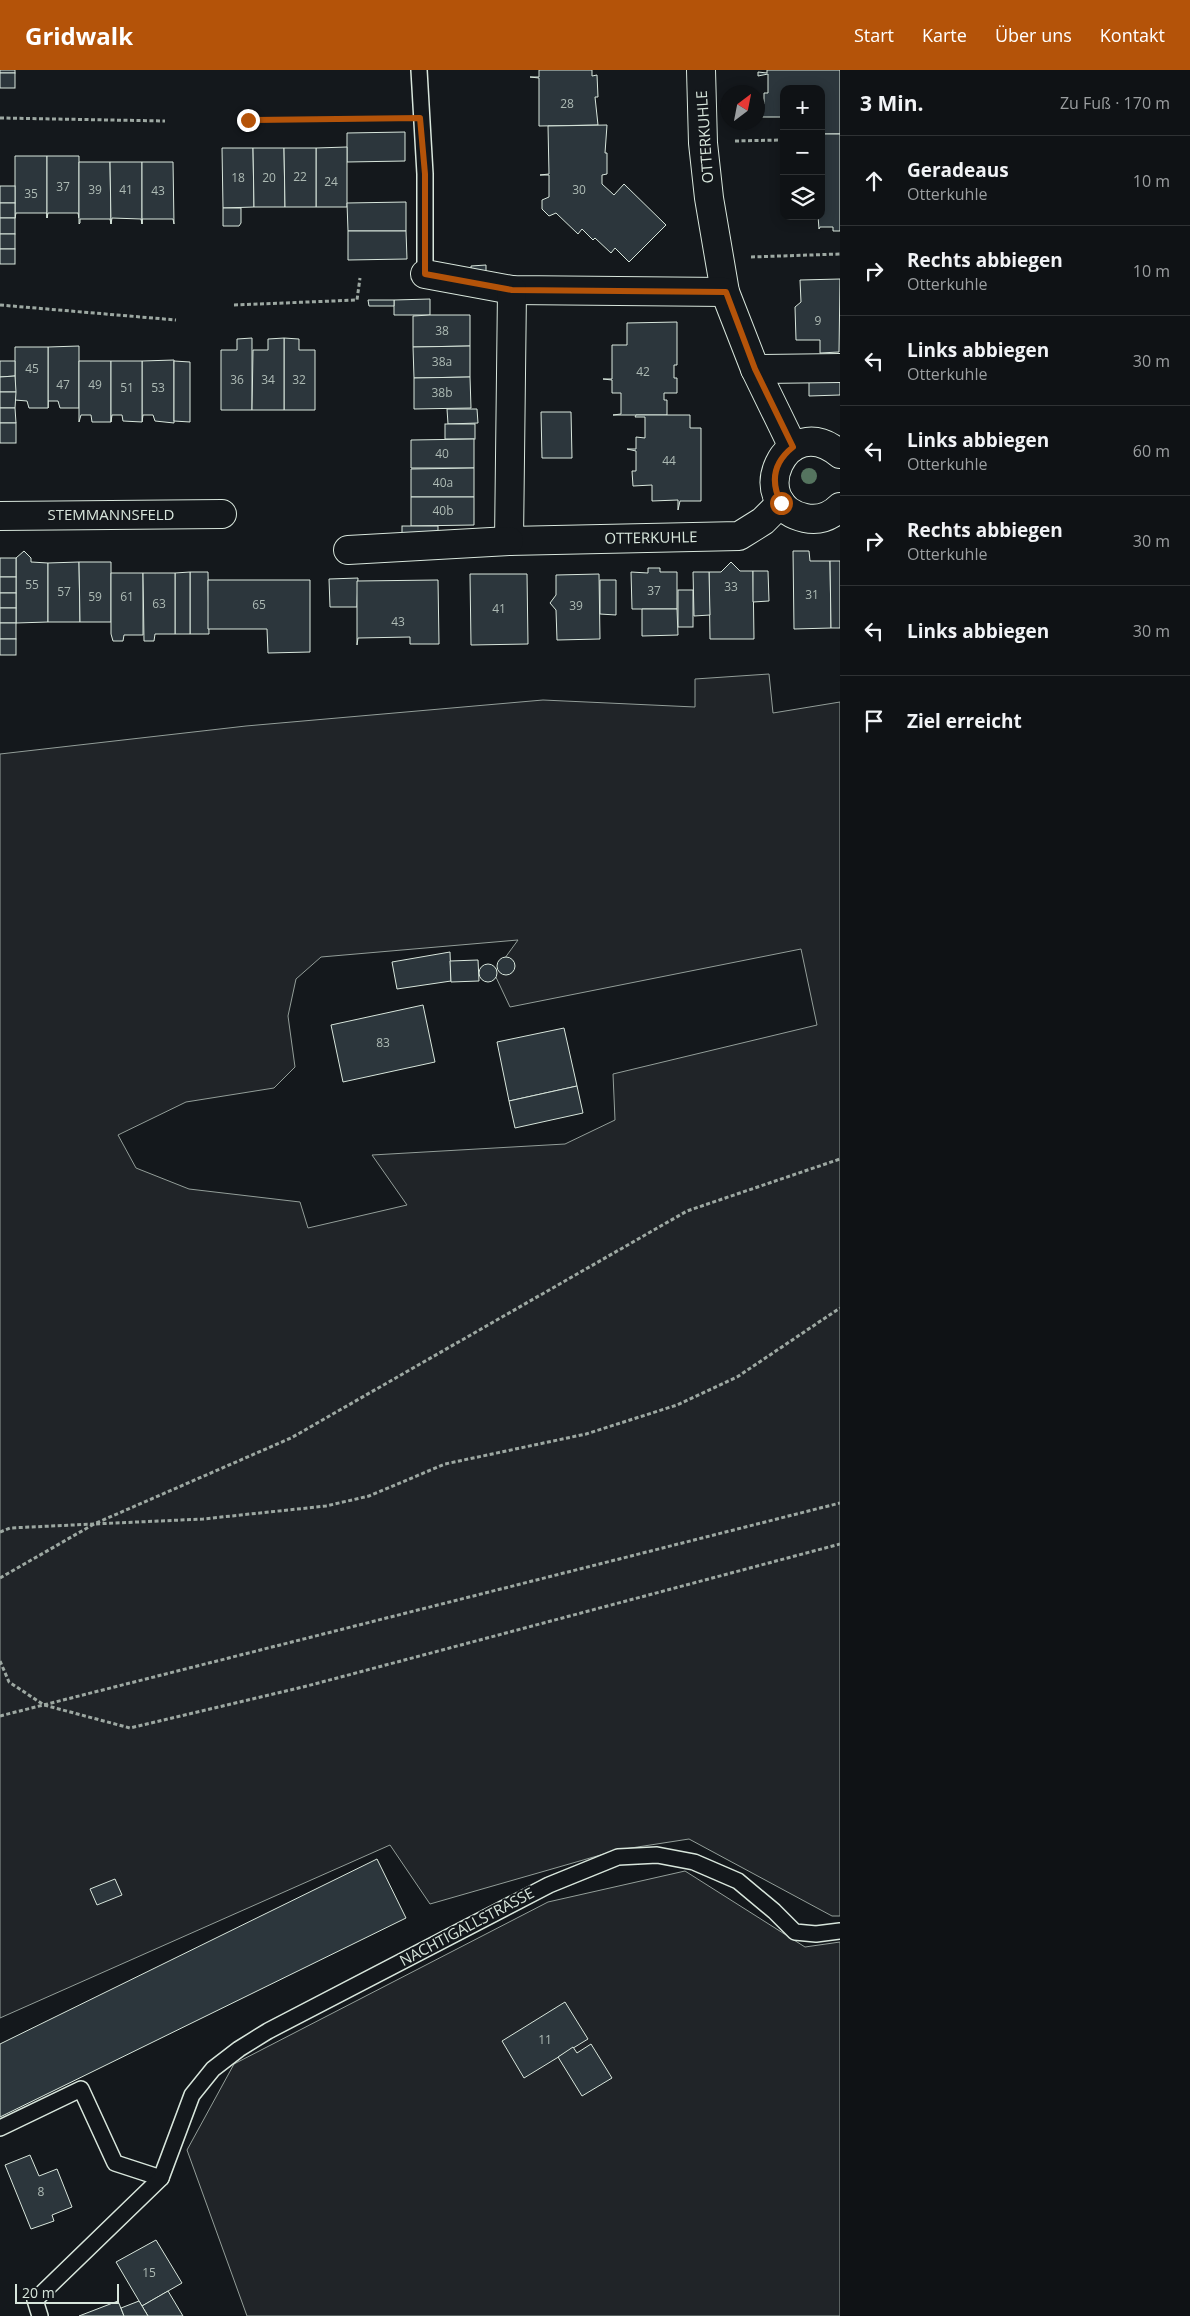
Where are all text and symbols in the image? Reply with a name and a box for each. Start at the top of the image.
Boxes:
text: Gridwalk [25,19,133,52]
text: Start [854,23,894,47]
text: Karte [922,23,967,47]
text: Über uns [995,23,1072,47]
text: Kontakt [1100,23,1165,47]
north arrow [720,85,765,130]
map controls [780,85,825,220]
button: + [780,85,825,130]
text: 3 Min. [860,89,923,117]
street label: OTTERKUHLE [691,90,717,184]
text: Zu Fuß · 170 m [1060,92,1170,114]
house number: 28 [560,95,574,112]
route end [237,109,260,132]
button: − [780,130,825,175]
text: Geradeaus [907,157,1009,183]
icon: ahead [860,167,888,195]
house number: 22 [293,168,307,185]
house number: 18 [231,169,245,186]
house number: 20 [262,169,276,186]
text: 10 m [1133,170,1170,192]
house number: 24 [324,173,338,190]
button: layers [780,175,825,220]
house number: 37 [56,178,70,195]
house number: 39 [88,181,102,198]
house number: 41 [119,181,133,198]
house number: 30 [572,181,586,198]
house number: 43 [151,182,165,199]
text: Otterkuhle [907,183,987,205]
house number: 35 [24,185,38,202]
text: Rechts abbiegen [907,247,1063,273]
icon: right [860,257,888,285]
text: 10 m [1133,260,1170,282]
text: Otterkuhle [907,273,987,295]
house number: 9 [815,312,822,329]
house number: 38 [435,322,449,339]
text: Links abbiegen [907,337,1049,363]
icon: left [860,347,888,375]
text: 30 m [1133,350,1170,372]
house number: 38a [432,353,452,370]
house number: 45 [25,360,39,377]
house number: 42 [636,363,650,380]
text: Otterkuhle [907,363,987,385]
house number: 36 [230,371,244,388]
house number: 34 [261,371,275,388]
house number: 32 [292,371,306,388]
house number: 47 [56,376,70,393]
house number: 49 [88,376,102,393]
house number: 51 [120,379,134,396]
house number: 53 [151,379,165,396]
house number: 38b [431,384,453,401]
text: Links abbiegen [907,427,1049,453]
icon: left [860,437,888,465]
text: 60 m [1133,440,1170,462]
house number: 40 [435,445,449,462]
house number: 44 [662,452,676,469]
text: Otterkuhle [907,453,987,475]
house number: 40a [433,474,453,491]
route start [770,492,793,515]
house number: 40b [432,502,454,519]
street label: STEMMANNSFELD [48,504,174,524]
text: Rechts abbiegen [907,517,1063,543]
street label: OTTERKUHLE [604,526,698,548]
icon: right [860,527,888,555]
text: 30 m [1133,530,1170,552]
text: Otterkuhle [907,543,987,565]
house number: 55 [25,576,39,593]
house number: 33 [724,578,738,595]
house number: 37 [647,582,661,599]
house number: 57 [57,583,71,600]
house number: 31 [805,586,819,603]
house number: 59 [88,588,102,605]
house number: 61 [120,588,134,605]
house number: 63 [152,595,166,612]
house number: 65 [252,596,266,613]
house number: 39 [569,597,583,614]
house number: 41 [492,600,506,617]
house number: 43 [391,613,405,630]
icon: left [860,617,888,645]
text: Links abbiegen [907,618,1049,644]
text: 30 m [1133,620,1170,642]
icon: arrive [860,707,888,735]
text: Ziel erreicht [907,708,1022,734]
house number: 83 [376,1034,390,1051]
street label: NACHTIGALLSTRASSE [396,1882,537,1970]
house number: 11 [538,2031,552,2048]
house number: 8 [38,2183,45,2200]
house number: 15 [142,2264,156,2281]
scale bar [15,2281,119,2304]
text: 20 m [22,2283,55,2302]

